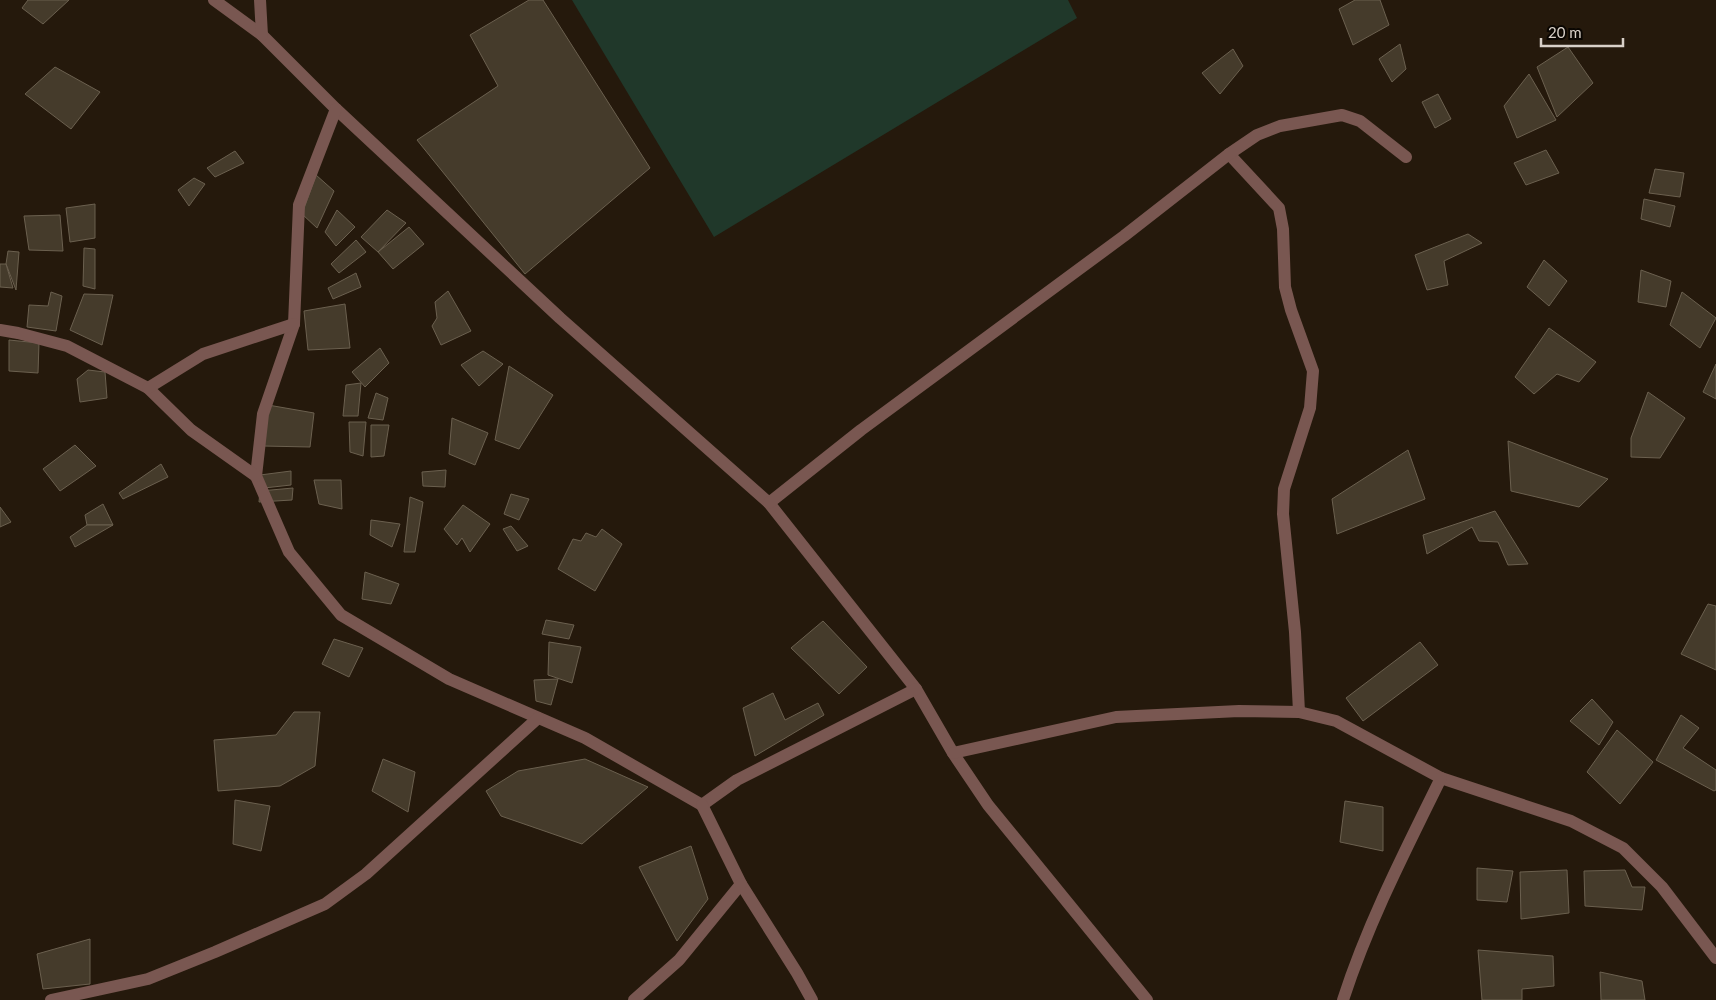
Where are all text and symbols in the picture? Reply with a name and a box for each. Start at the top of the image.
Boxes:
scale bar [1541,15,1624,47]
text: 20 m [1548,23,1582,41]

